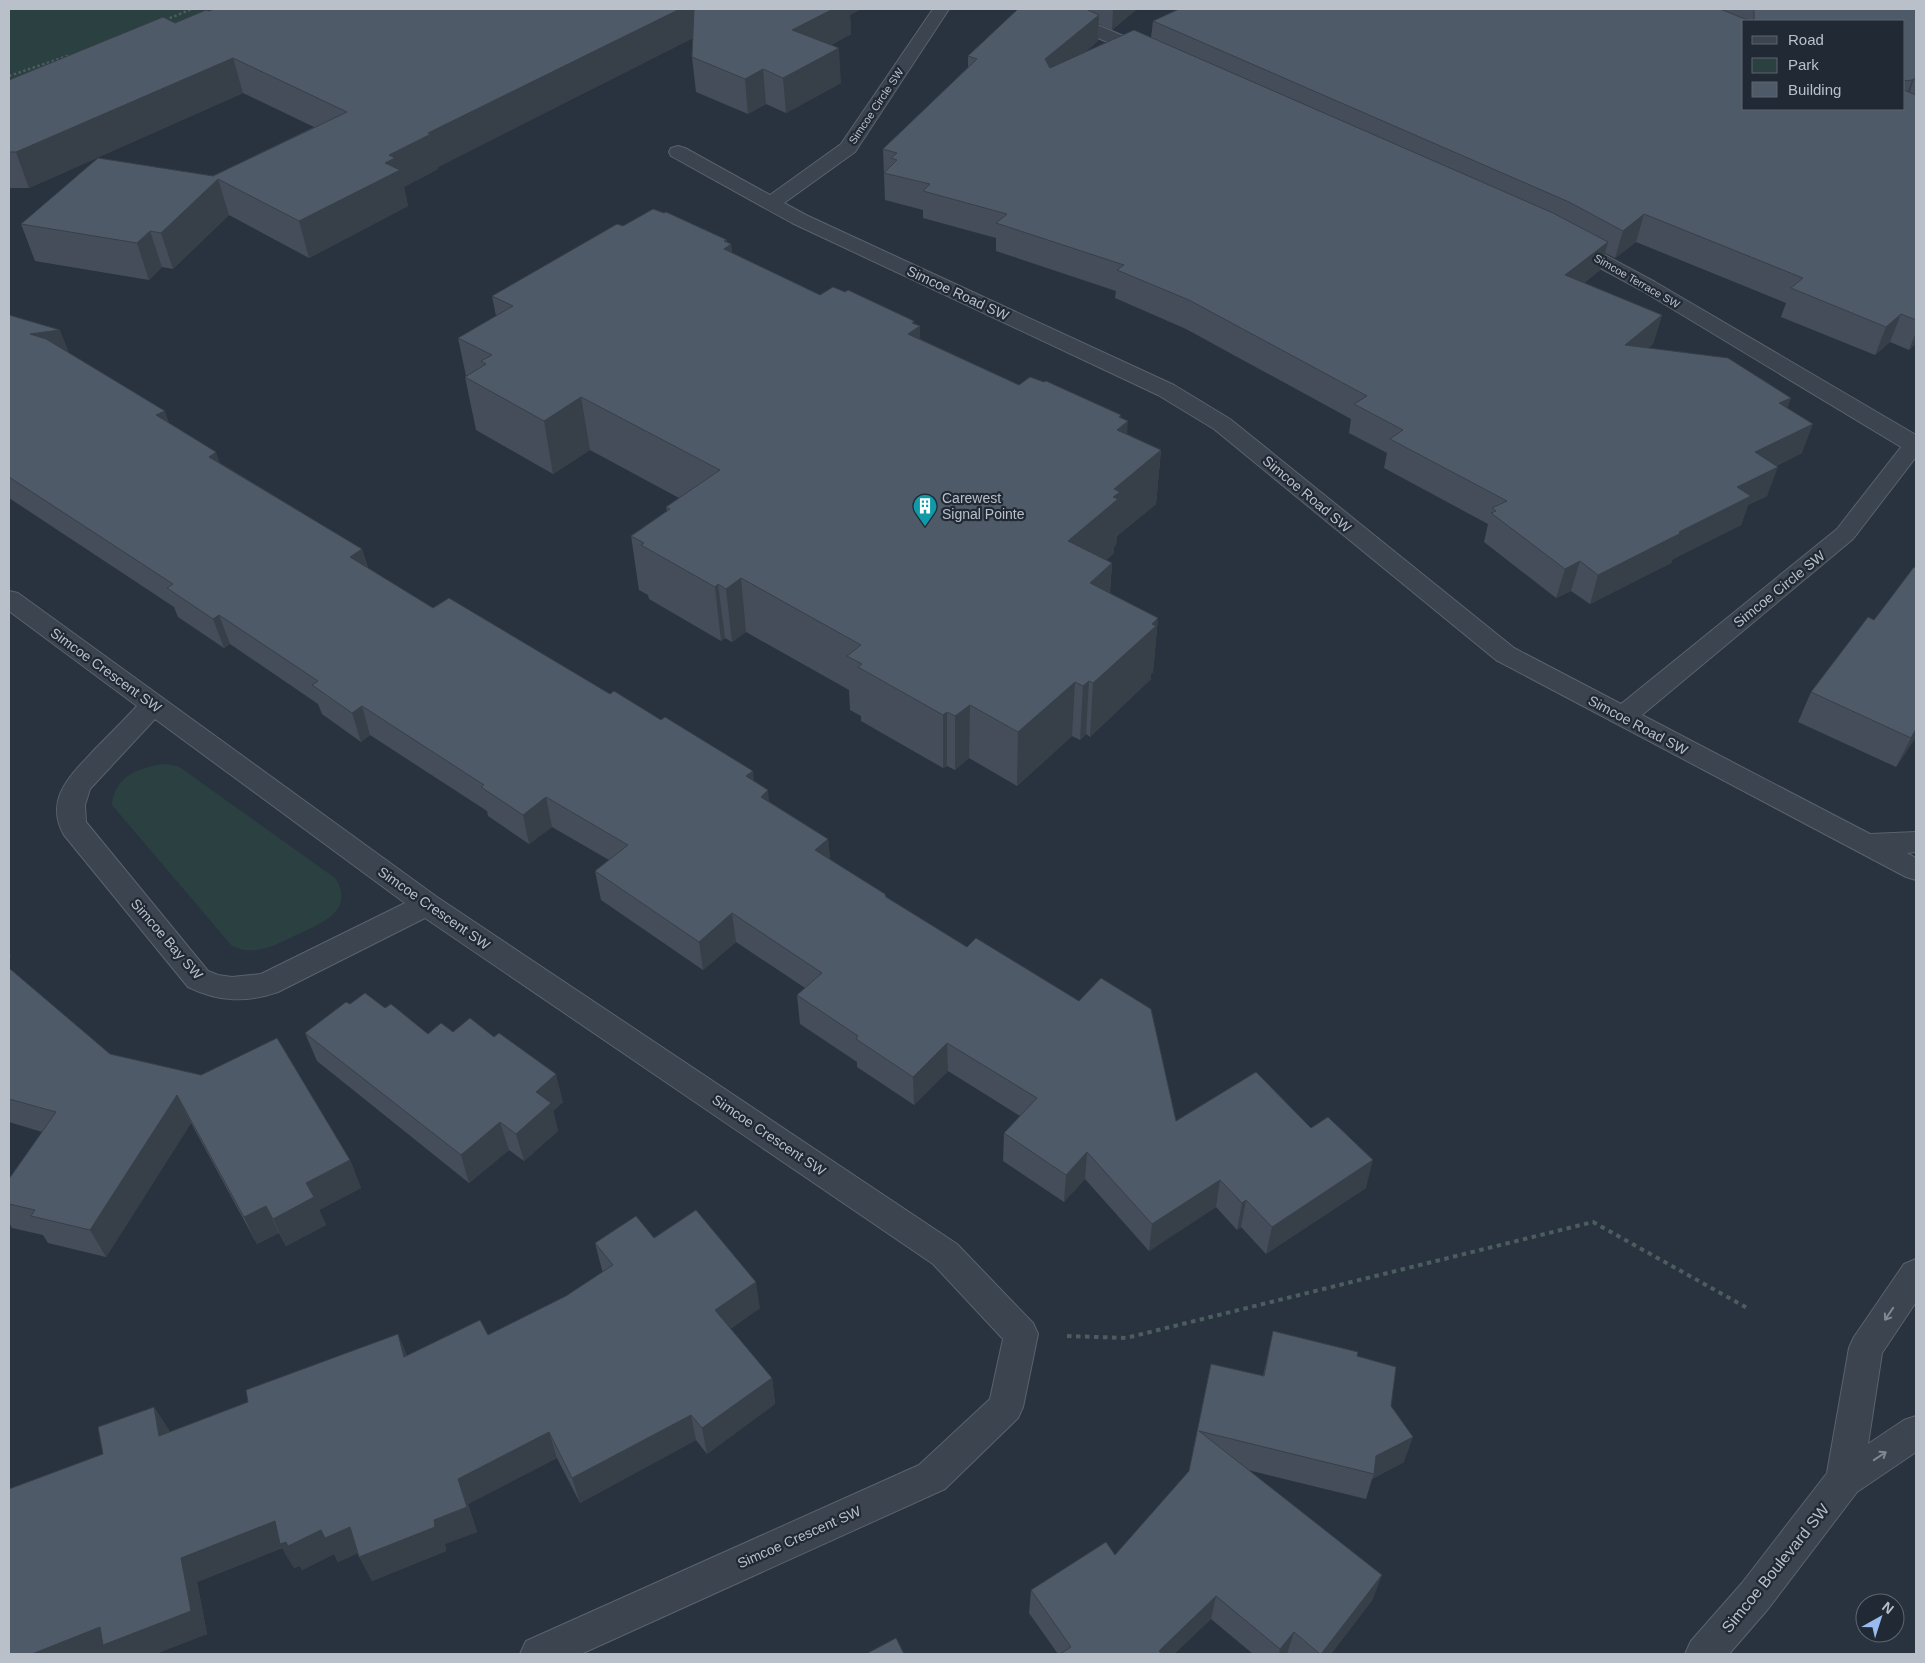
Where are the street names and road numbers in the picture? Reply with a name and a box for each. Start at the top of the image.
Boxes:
street label: Simcoe Circle SW [846,65,906,146]
street label: Simcoe Terrace SW [1592,252,1683,311]
street label: Simcoe Road SW [905,262,1012,324]
street label: Simcoe Road SW [1260,452,1355,536]
street label: Simcoe Circle SW [1730,547,1828,631]
street label: Simcoe Crescent SW [47,624,165,716]
street label: Simcoe Road SW [1585,692,1691,758]
street label: Simcoe Crescent SW [375,863,494,953]
street label: Simcoe Bay SW [128,896,207,983]
street label: Simcoe Crescent SW [709,1091,829,1179]
street label: Simcoe Boulevard SW [1718,1500,1833,1636]
street label: Simcoe Crescent SW [735,1502,864,1571]

